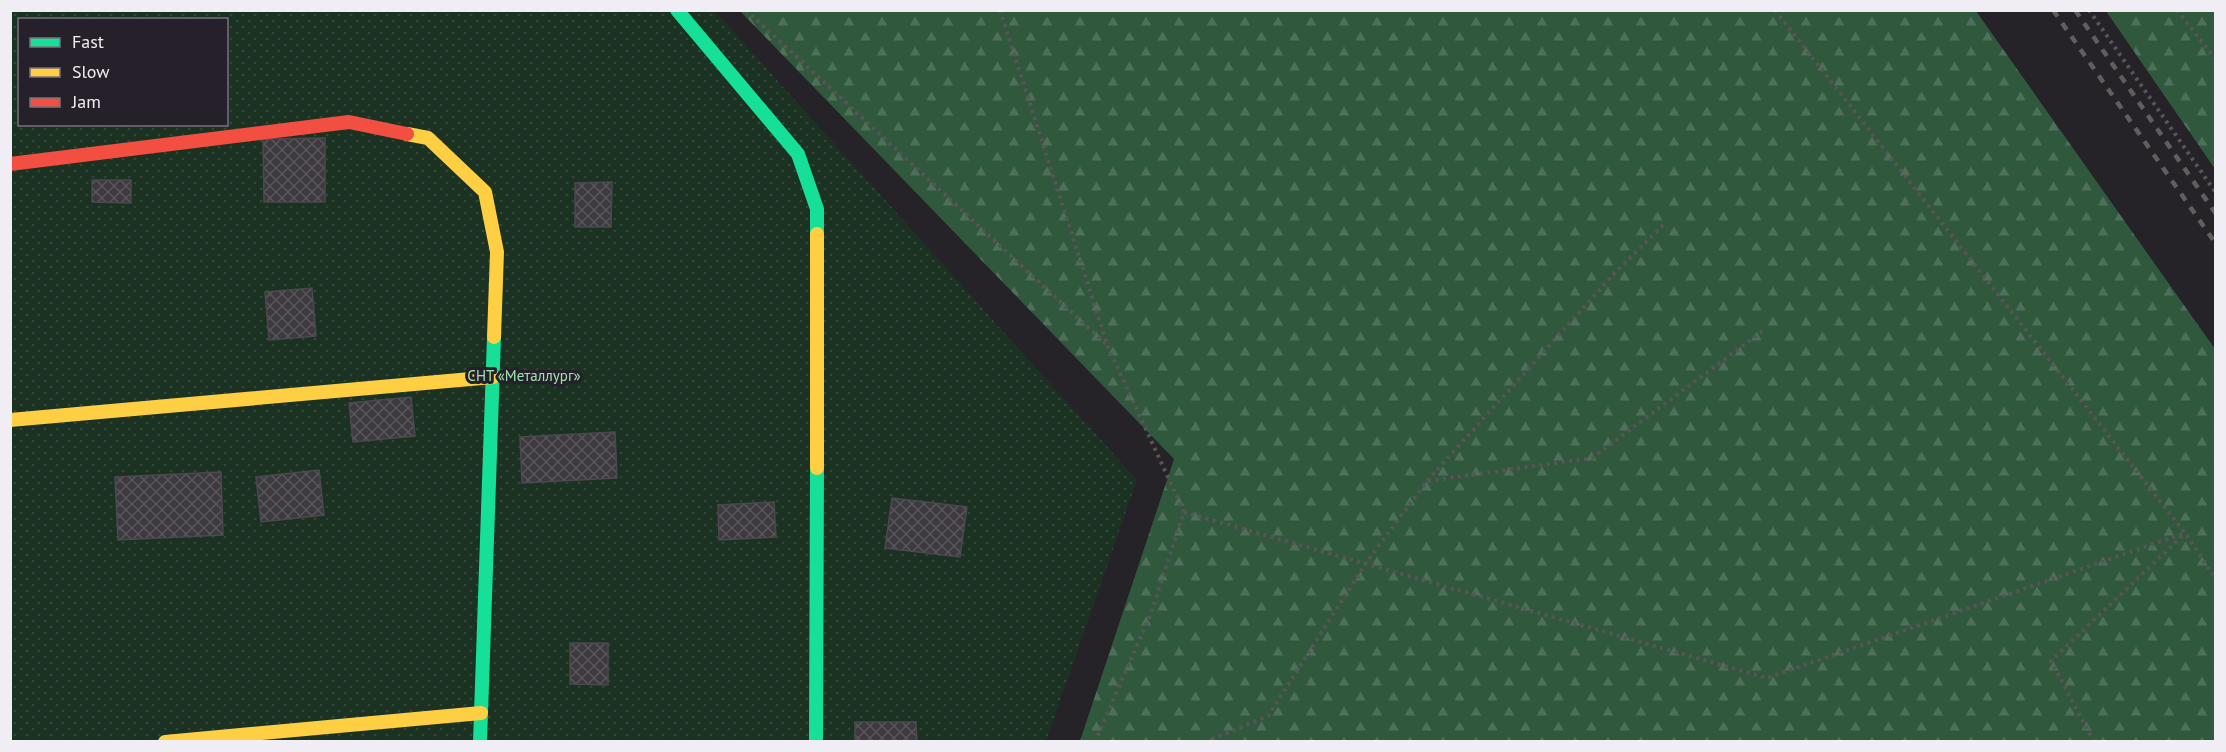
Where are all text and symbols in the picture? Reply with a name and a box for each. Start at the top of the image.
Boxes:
legend [18,18,228,126]
text: Fast [72,30,104,53]
text: Slow [72,60,110,83]
text: Jam [71,90,101,113]
park label: СНТ «Металлург» [467,366,581,385]

